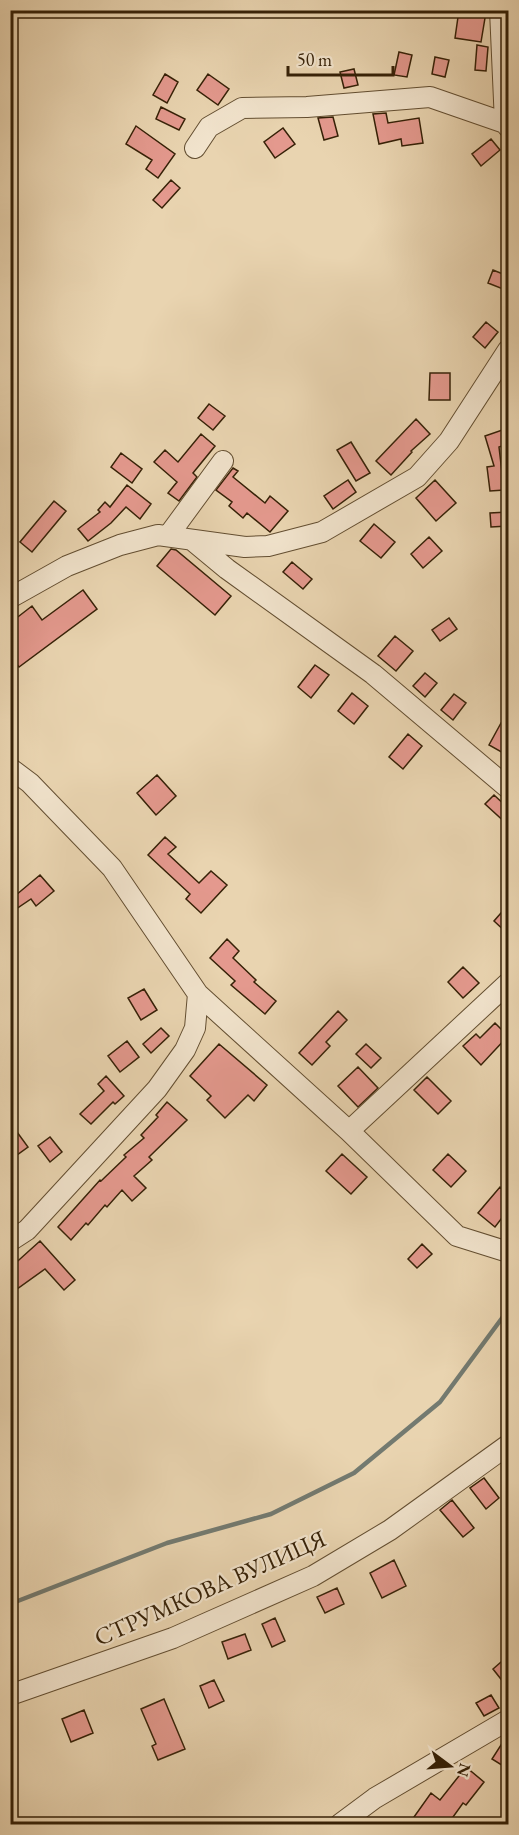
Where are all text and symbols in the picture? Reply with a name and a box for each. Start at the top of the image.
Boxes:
scale bar [288,39,393,77]
text: 50 m [297,48,332,71]
street label: СТРУМКОВА ВУЛИЦЯ [89,1522,330,1653]
north arrow [420,1736,480,1796]
text: N [452,1761,476,1779]

